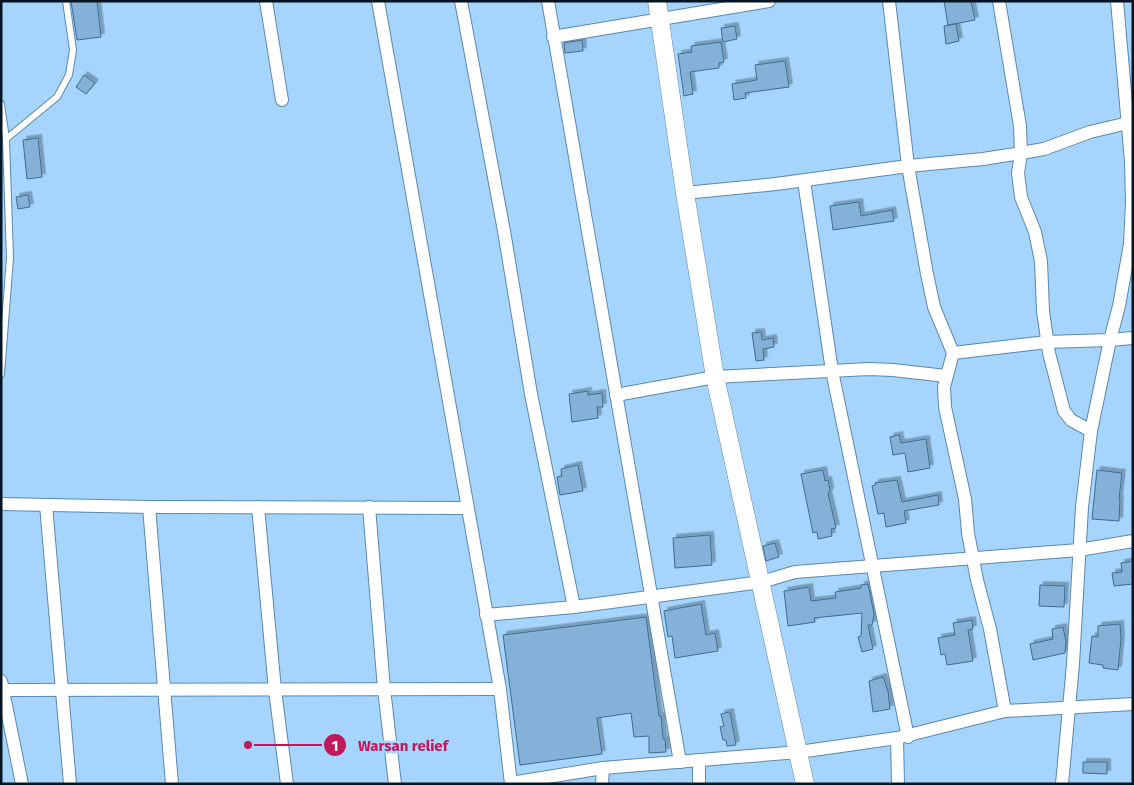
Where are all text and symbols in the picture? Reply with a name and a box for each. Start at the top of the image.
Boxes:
callout: Warsan relief [323,730,458,760]
text: 1 [332,737,338,755]
text: Warsan relief [358,737,450,755]

